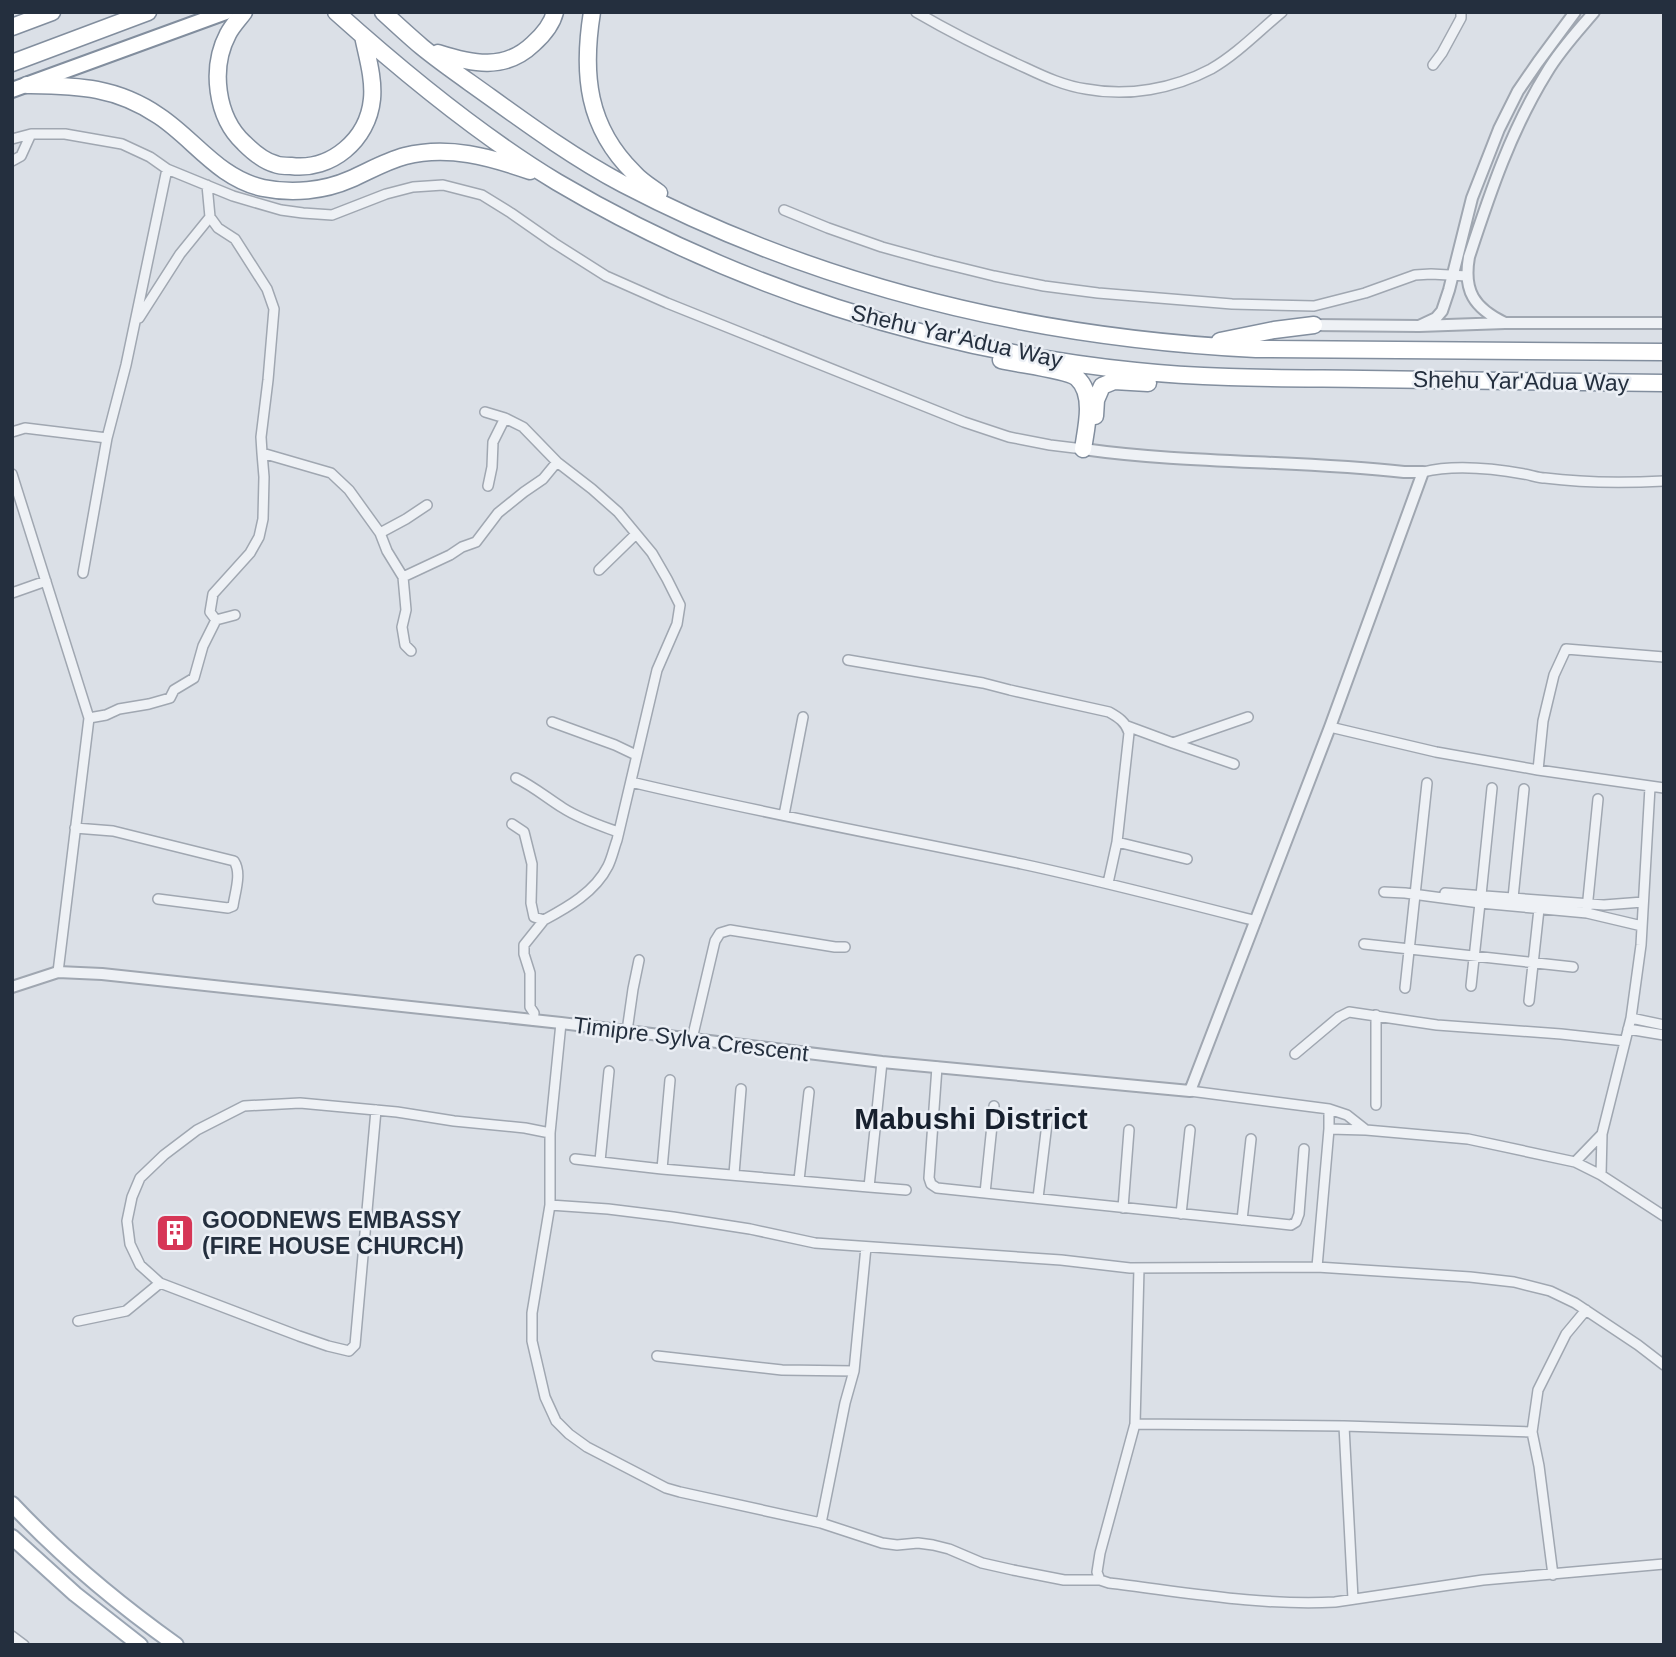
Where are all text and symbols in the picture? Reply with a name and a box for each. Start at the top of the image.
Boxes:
street label: Shehu Yar'Adua Way [849,299,1066,373]
street label: Shehu Yar'Adua Way [1413,366,1630,396]
street label: Timipre Sylva Crescent [572,1012,811,1066]
district label: Mabushi District [854,1102,1088,1135]
place label: GOODNEWS EMBASSY (FIRE HOUSE CHURCH) [202,1207,464,1259]
building icon: GOODNEWS EMBASSY (FIRE HOUSE CHURCH) [154,1212,196,1254]

